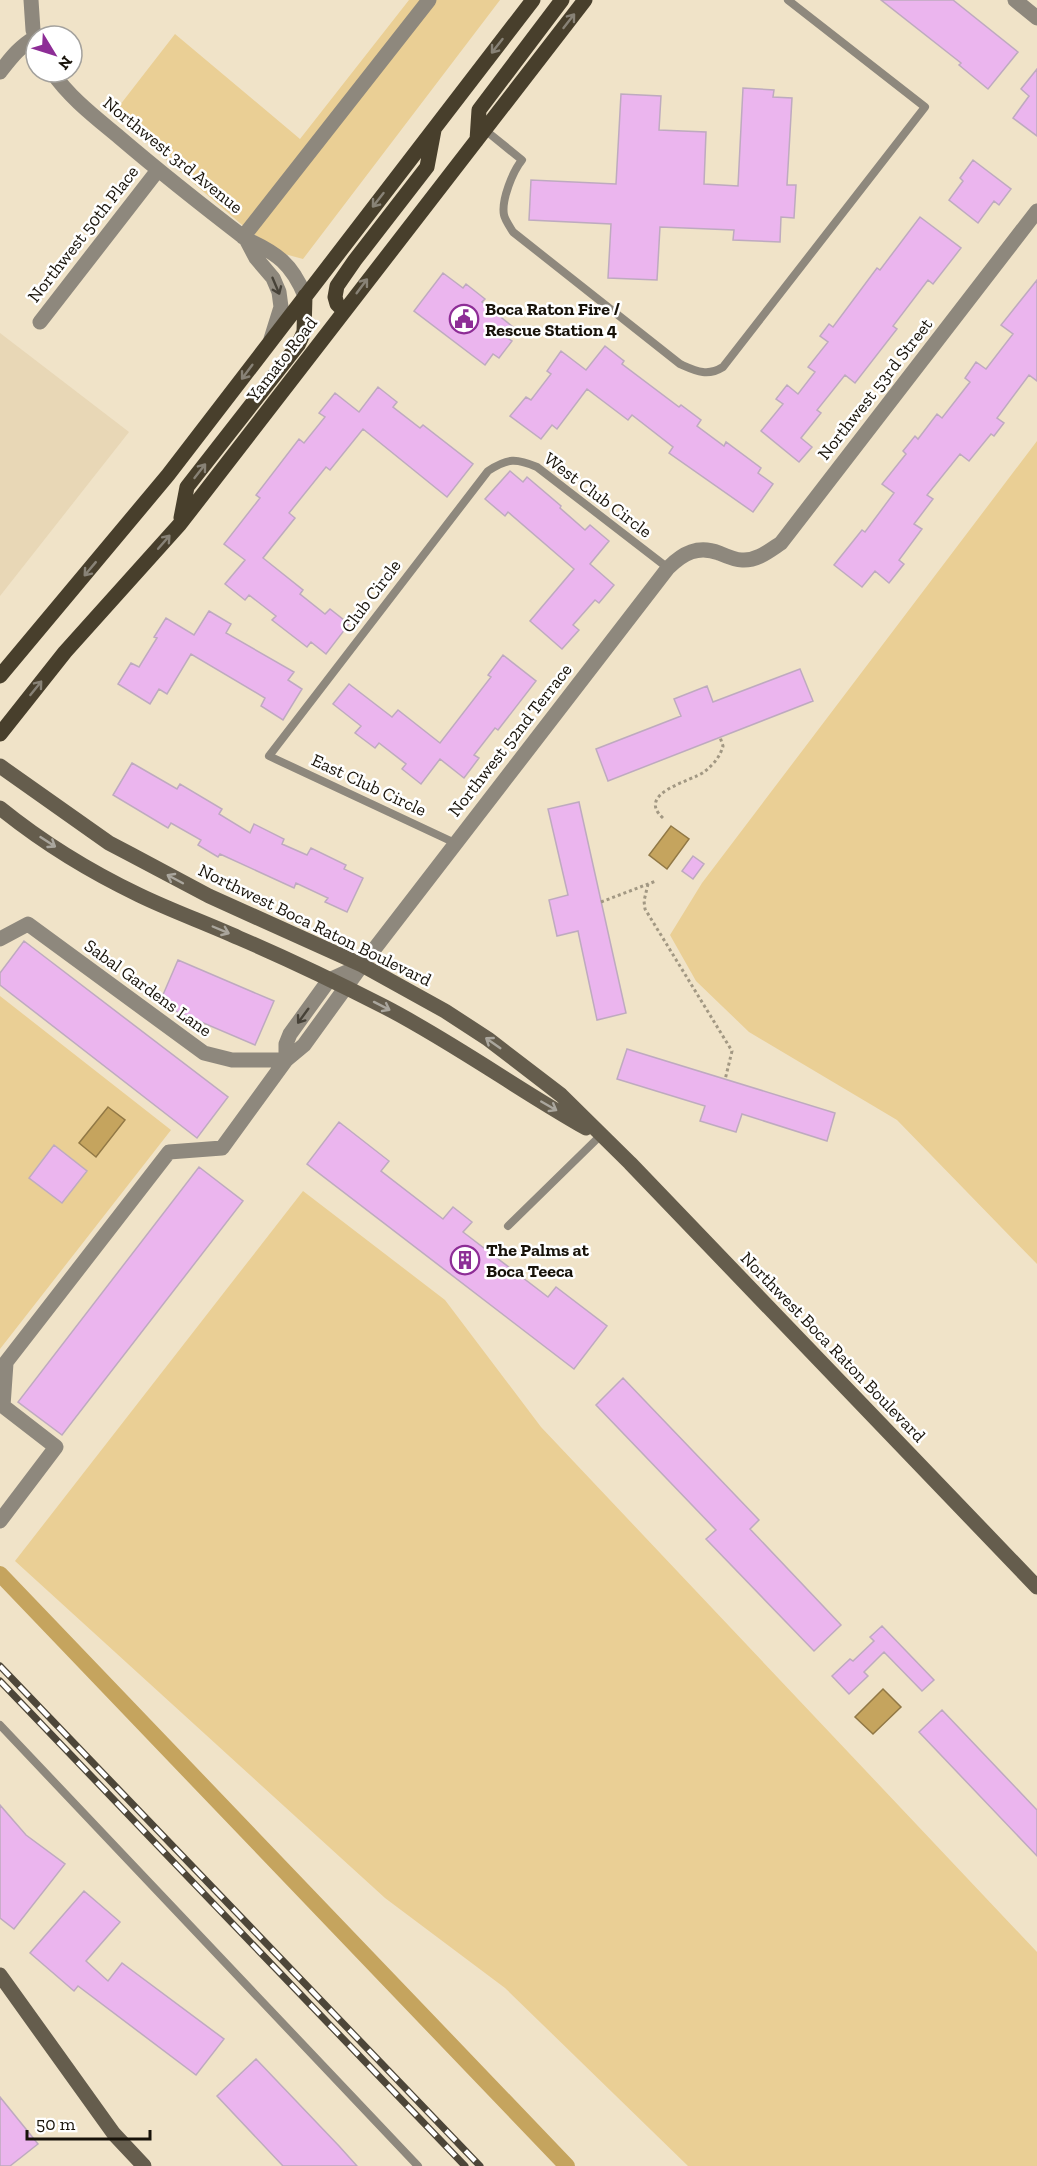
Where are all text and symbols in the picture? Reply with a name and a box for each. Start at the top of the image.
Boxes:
one-way arrow [563,13,575,29]
north arrow [24,24,84,84]
one-way arrow [491,38,504,54]
text: N [54,52,77,74]
street label: Northwest 3rd Avenue [99,92,247,218]
street label: Northwest 50th Place [23,161,143,307]
one-way arrow [371,192,384,208]
one-way arrow [271,276,282,294]
one-way arrow [356,279,369,295]
place label: Boca Raton Fire / Rescue Station 4 [485,298,620,341]
public building icon: Boca Raton Fire / Rescue Station 4 [448,303,480,335]
street label: Yamato Road [242,312,322,407]
street label: Northwest 53rd Street [813,314,937,464]
one-way arrow [240,363,253,379]
street label: West Club Circle [540,447,656,543]
one-way arrow [194,463,207,479]
one-way arrow [158,534,171,550]
street label: Club Circle [336,555,406,637]
one-way arrow [84,560,97,576]
street label: Northwest 52nd Terrace [443,659,577,821]
one-way arrow [29,681,43,696]
street label: East Club Circle [308,749,430,821]
one-way arrow [39,836,56,848]
street label: Northwest Boca Raton Boulevard [195,859,435,991]
one-way arrow [167,873,184,885]
one-way arrow [212,925,230,936]
street label: Sabal Gardens Lane [80,934,216,1042]
one-way arrow [373,1000,390,1012]
one-way arrow [297,1007,309,1023]
one-way arrow [485,1037,501,1049]
one-way arrow [540,1101,557,1113]
place label: The Palms at Boca Teeca [486,1239,590,1282]
building icon: The Palms at Boca Teeca [449,1244,481,1276]
street label: Northwest Boca Raton Boulevard [736,1247,930,1447]
scale bar [27,2103,150,2141]
text: 50 m [36,2113,76,2135]

